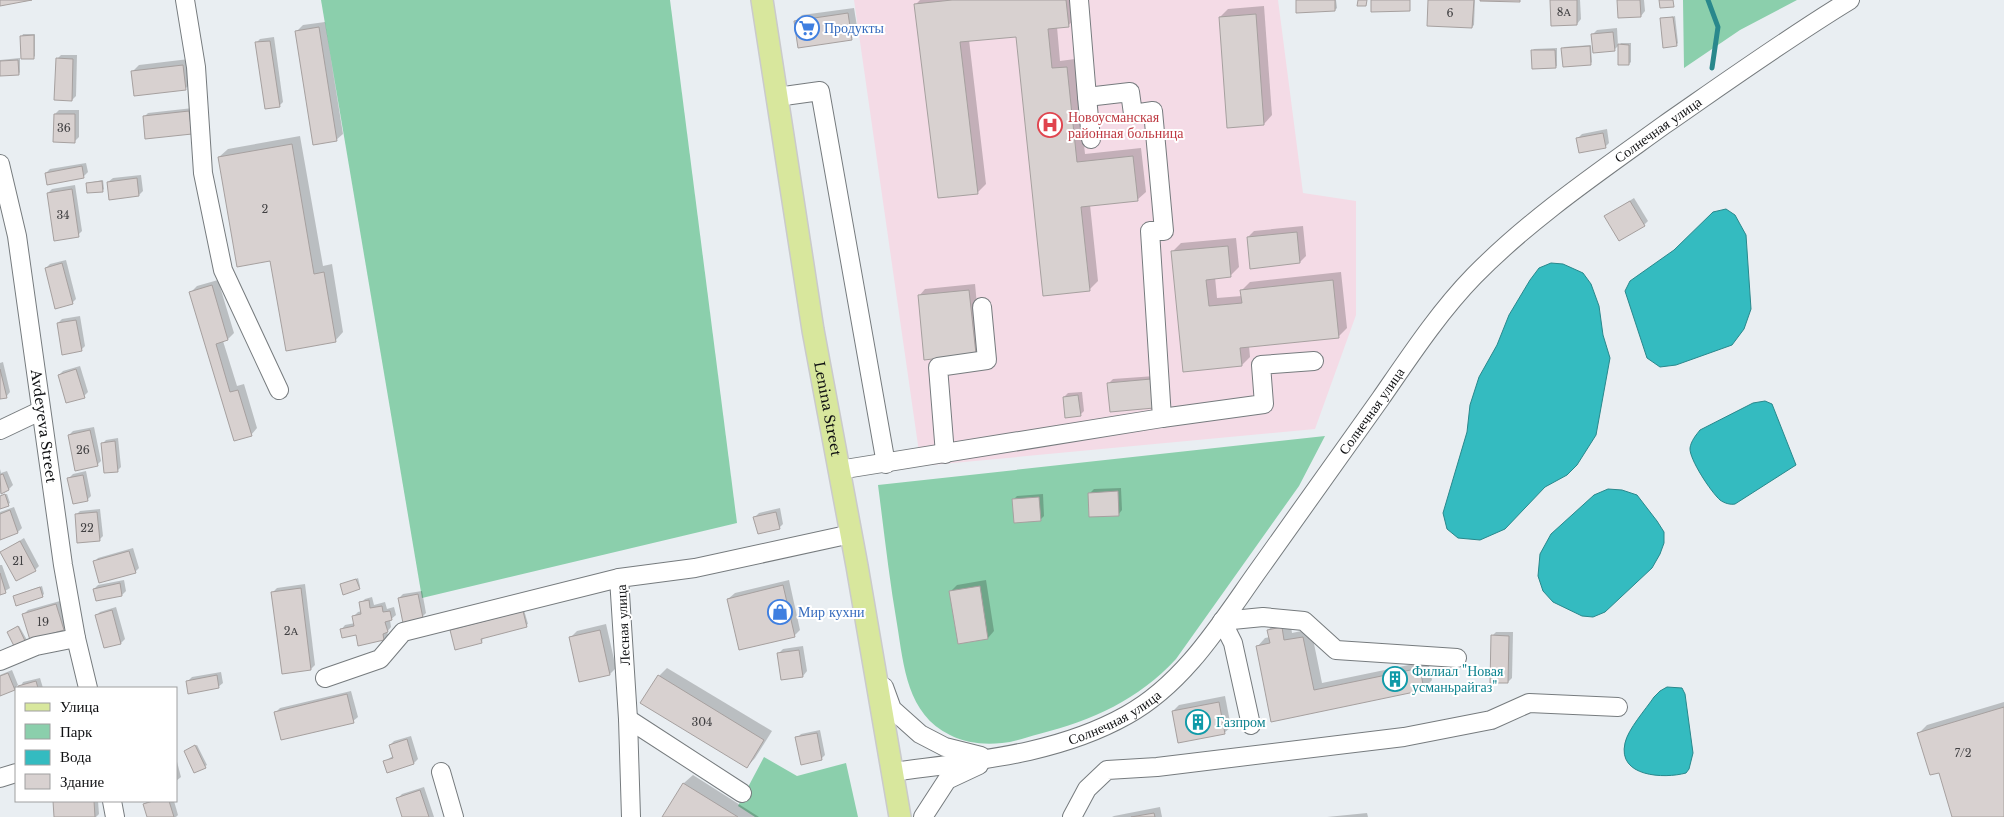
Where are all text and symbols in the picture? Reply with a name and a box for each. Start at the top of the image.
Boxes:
house number: 8А [1557,5,1571,19]
house number: 6 [1446,6,1454,20]
supermarket icon: Продукты [794,15,820,41]
place label: Продукты [824,19,885,37]
street label: Солнечная улица [1611,92,1706,167]
place label: Новоусманская районная больница [1068,108,1184,142]
hospital icon: Новоусманская районная больница [1037,112,1063,138]
house number: 36 [57,121,71,135]
house number: 2 [262,202,269,216]
house number: 34 [56,208,70,222]
street label: Lenina Street [810,360,845,458]
street label: Солнечная улица [1335,363,1409,458]
street label: Avdeyeva Street [27,367,61,485]
house number: 26 [76,443,90,457]
house number: 22 [80,521,94,535]
house number: 21 [12,554,24,568]
street label: Лесная улица [612,583,634,666]
shop icon: Мир кухни [767,599,793,625]
place label: Мир кухни [798,603,865,621]
house number: 19 [37,615,49,629]
house number: 2А [284,624,298,638]
place label: Филиал "Новая усманьрайгаз" [1412,662,1504,696]
building icon: Филиал "Новая усманьрайгаз" [1382,666,1408,692]
street label: Солнечная улица [1066,686,1165,749]
legend [15,687,178,802]
text: Улица [60,697,99,716]
building icon: Газпром [1185,709,1211,735]
place label: Газпром [1216,713,1266,731]
house number: 304 [691,715,713,729]
text: Парк [60,722,93,741]
house number: 7/2 [1954,746,1972,760]
text: Вода [60,747,92,766]
text: Здание [60,772,104,791]

